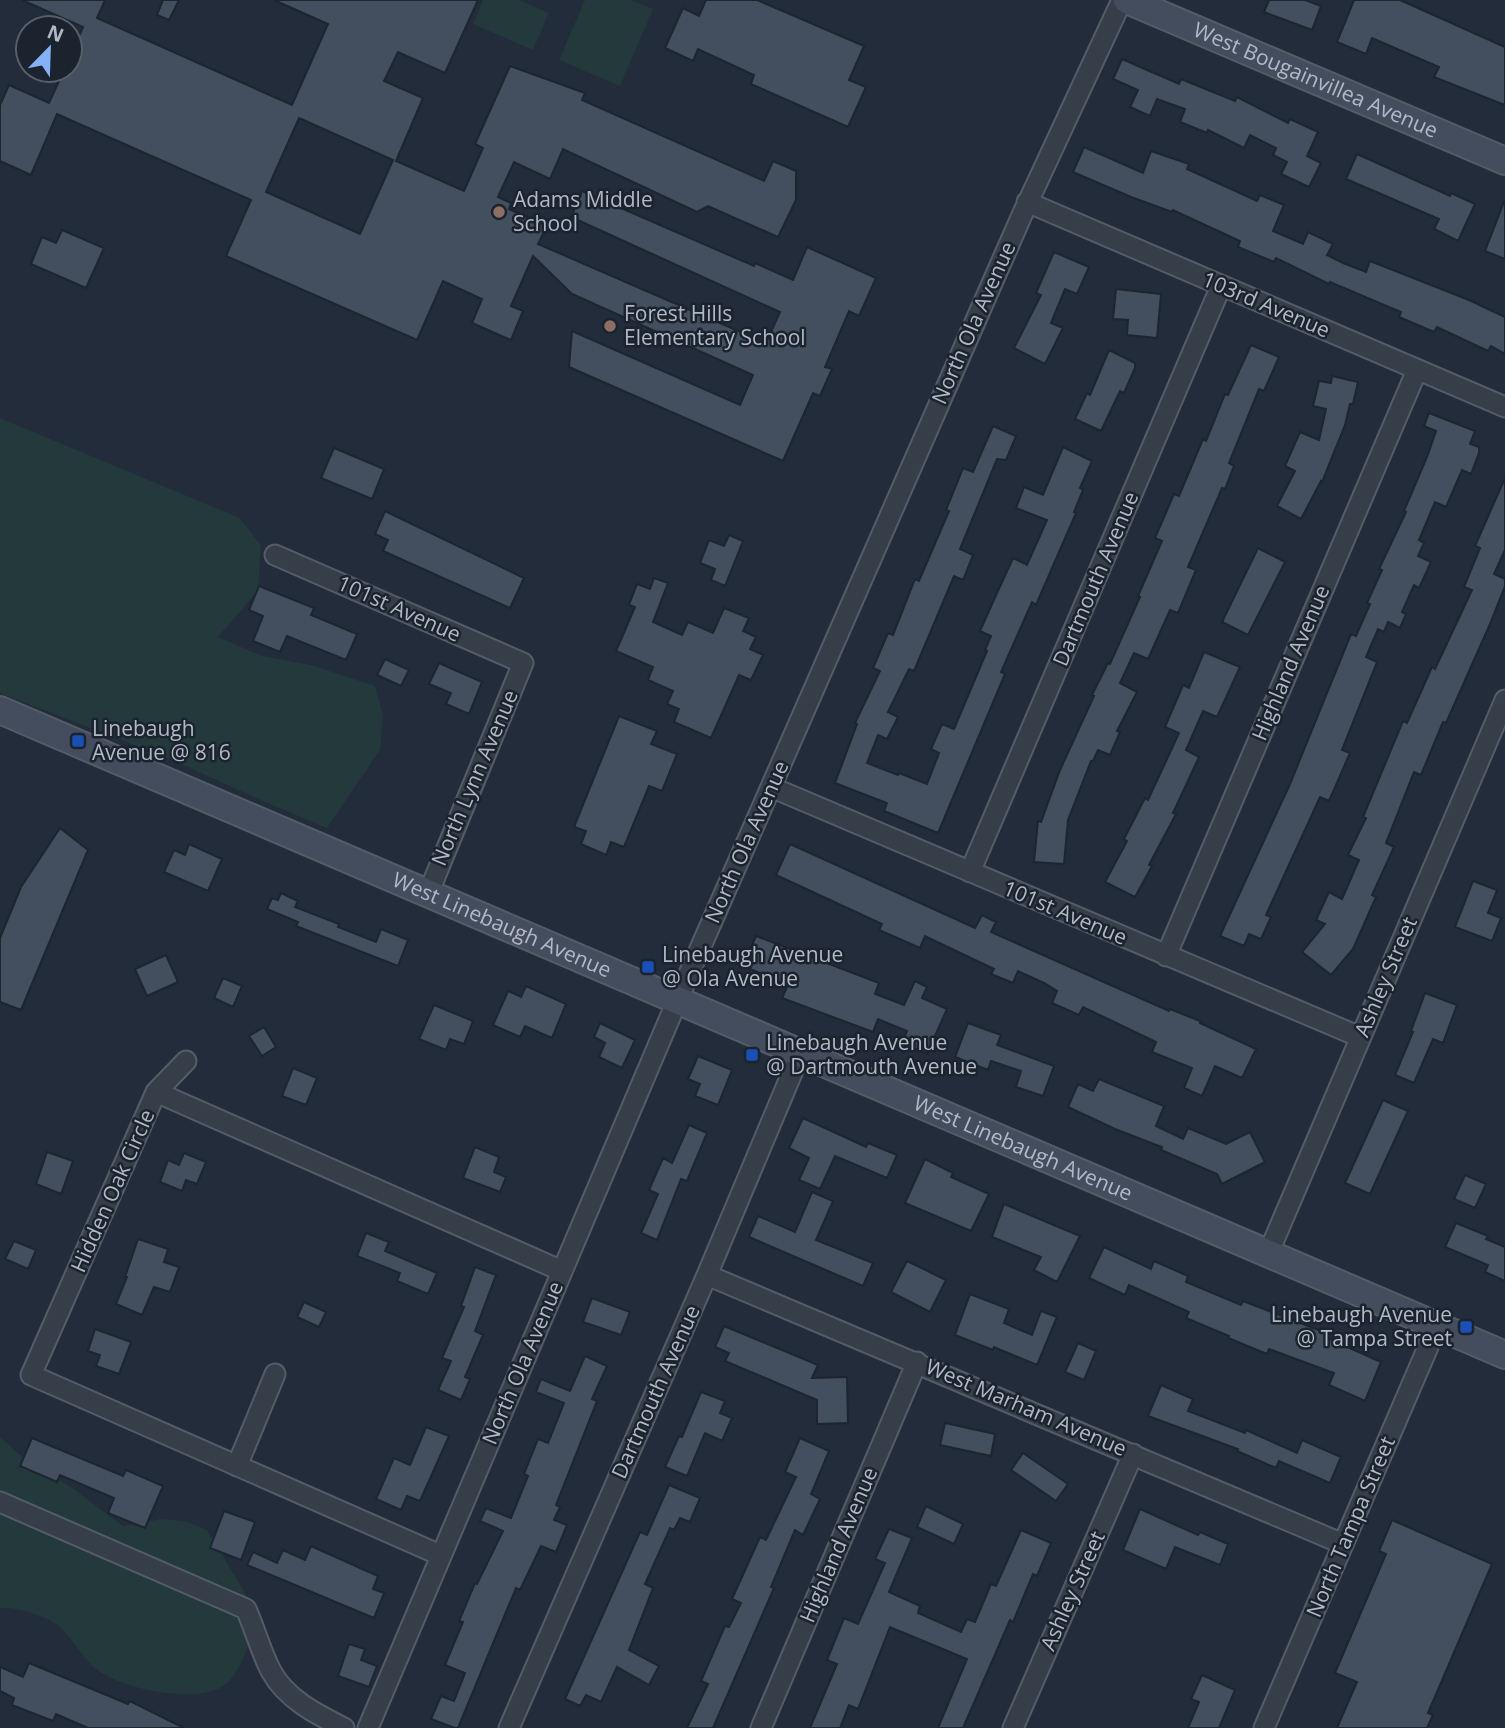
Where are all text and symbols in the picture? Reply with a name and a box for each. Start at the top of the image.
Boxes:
north arrow [14,14,84,84]
street label: West Bougainvillea Avenue [1189,15,1443,144]
text: N [43,18,68,48]
place label: Adams Middle School [513,185,653,237]
marker: Adams Middle School [491,204,507,220]
street label: North Ola Avenue [925,237,1021,408]
street label: 103rd Avenue [1198,265,1334,344]
place label: Forest Hills Elementary School [624,299,806,351]
marker: Forest Hills Elementary School [602,318,618,334]
street label: Dartmouth Avenue [1046,487,1144,670]
street label: 101st Avenue [333,568,465,648]
street label: Highland Avenue [1245,581,1335,745]
street label: North Lynn Avenue [424,685,524,870]
place label: Linebaugh Avenue @ 816 [92,714,231,766]
marker: Linebaugh Avenue @ 816 [70,733,86,749]
street label: North Ola Avenue [698,756,794,927]
street label: West Linebaugh Avenue [389,865,616,983]
street label: 101st Avenue [999,873,1132,951]
street label: Ashley Street [1347,912,1423,1041]
place label: Linebaugh Avenue @ Ola Avenue [662,940,843,992]
marker: Linebaugh Avenue @ Ola Avenue [640,959,656,975]
place label: Linebaugh Avenue @ Dartmouth Avenue [766,1028,977,1080]
marker: Linebaugh Avenue @ Dartmouth Avenue [744,1047,760,1063]
street label: West Linebaugh Avenue [910,1088,1137,1207]
street label: Hidden Oak Circle [64,1105,161,1276]
street label: North Ola Avenue [475,1277,569,1448]
place label: Linebaugh Avenue @ Tampa Street [1271,1300,1452,1352]
street label: Dartmouth Avenue [604,1301,706,1483]
marker: Linebaugh Avenue @ Tampa Street [1458,1319,1474,1335]
street label: West Marham Avenue [922,1352,1131,1462]
street label: North Tampa Street [1299,1432,1401,1621]
street label: Highland Avenue [793,1463,883,1627]
street label: Ashley Street [1033,1526,1111,1655]

